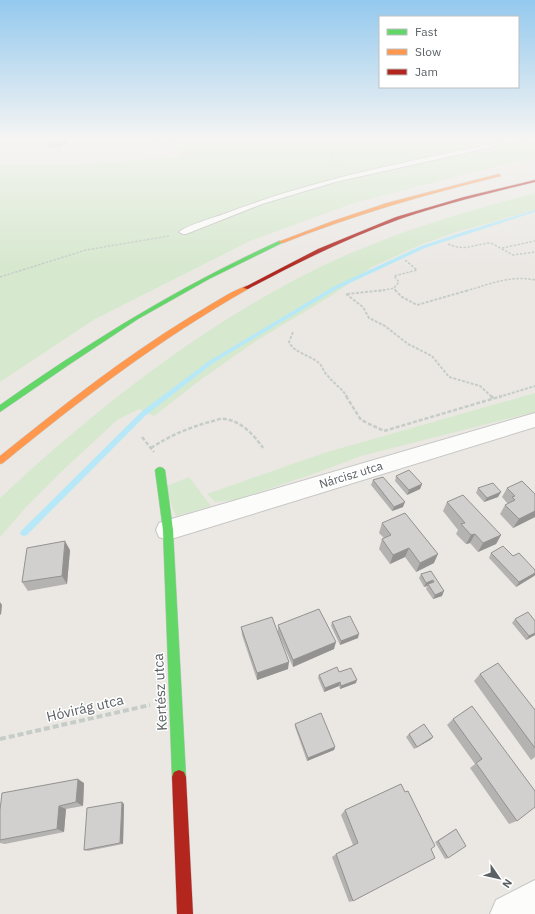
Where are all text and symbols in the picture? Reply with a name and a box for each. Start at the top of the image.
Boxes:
legend [379,16,519,88]
text: Fast [415,24,438,39]
text: Slow [415,44,441,59]
text: Jam [415,64,438,79]
street label: Nárcisz utca [317,458,385,491]
street label: Kertész utca [149,652,171,731]
street label: Hóvirág utca [45,690,126,726]
north arrow [479,858,519,898]
text: N [499,876,515,891]

